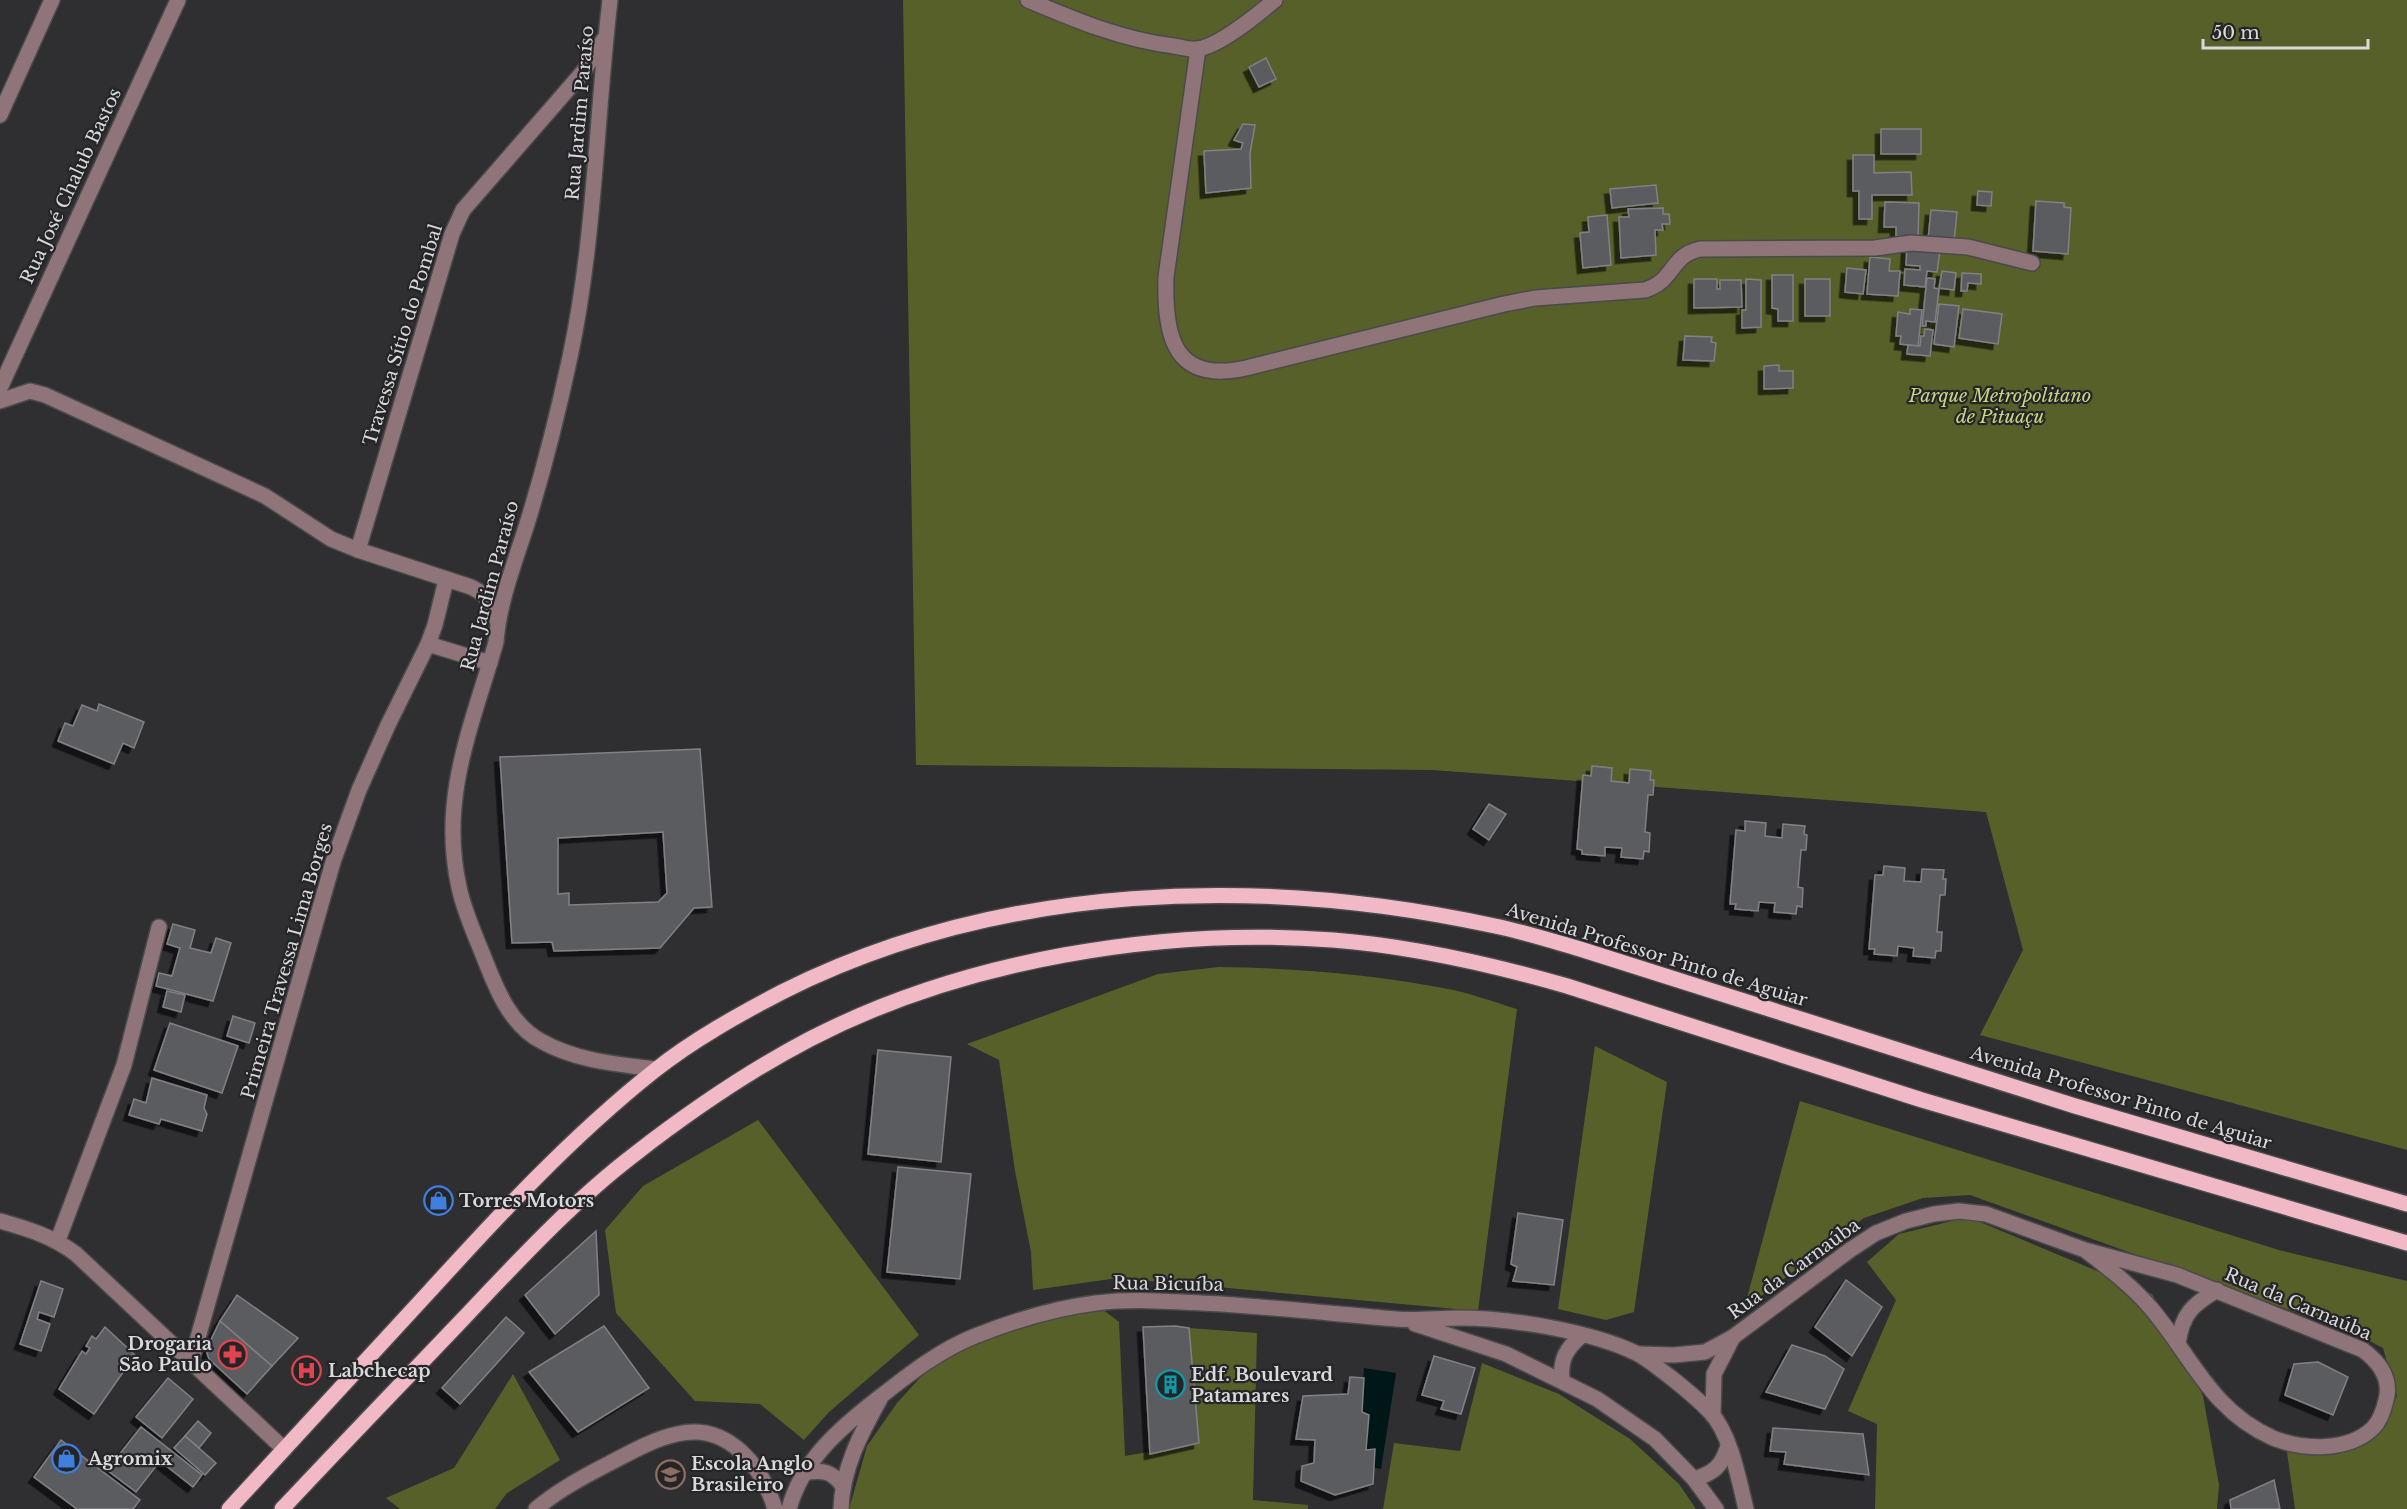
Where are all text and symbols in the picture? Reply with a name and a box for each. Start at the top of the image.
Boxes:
scale bar [2203,12,2368,50]
text: 50 m [2212,22,2260,44]
street label: Rua Jardim Paraíso [561,25,599,201]
street label: Rua José Chalub Bastos [16,85,126,287]
street label: Travessa Sítio do Pombal [359,221,447,449]
park label: Parque Metropolitano de Pituaçu [1908,385,2091,428]
street label: Rua Jardim Paraíso [457,498,523,674]
street label: Primeira Travessa Lima Borges [237,820,337,1102]
street label: Avenida Professor Pinto de Aguiar [1503,898,1811,1012]
street label: Avenida Professor Pinto de Aguiar [1967,1041,2275,1155]
shop icon: Torres Motors [422,1185,454,1217]
place label: Torres Motors [459,1190,594,1212]
street label: Rua da Carnaúba [1724,1214,1864,1324]
street label: Rua da Carnaúba [2221,1263,2375,1345]
street label: Rua Bicuíba [1112,1272,1224,1296]
place label: Drogaria São Paulo [119,1333,213,1376]
pharmacy icon: Drogaria São Paulo [217,1338,249,1370]
hospital icon: Labchecap [291,1355,323,1387]
place label: Labchecap [328,1360,431,1382]
place label: Edf. Boulevard Patamares [1191,1364,1334,1407]
building icon: Edf. Boulevard Patamares [1154,1369,1186,1401]
shop icon: Agromix [51,1443,83,1475]
place label: Agromix [87,1448,173,1470]
place label: Escola Anglo Brasileiro [691,1453,813,1496]
school or university icon: Escola Anglo Brasileiro [654,1458,686,1490]

